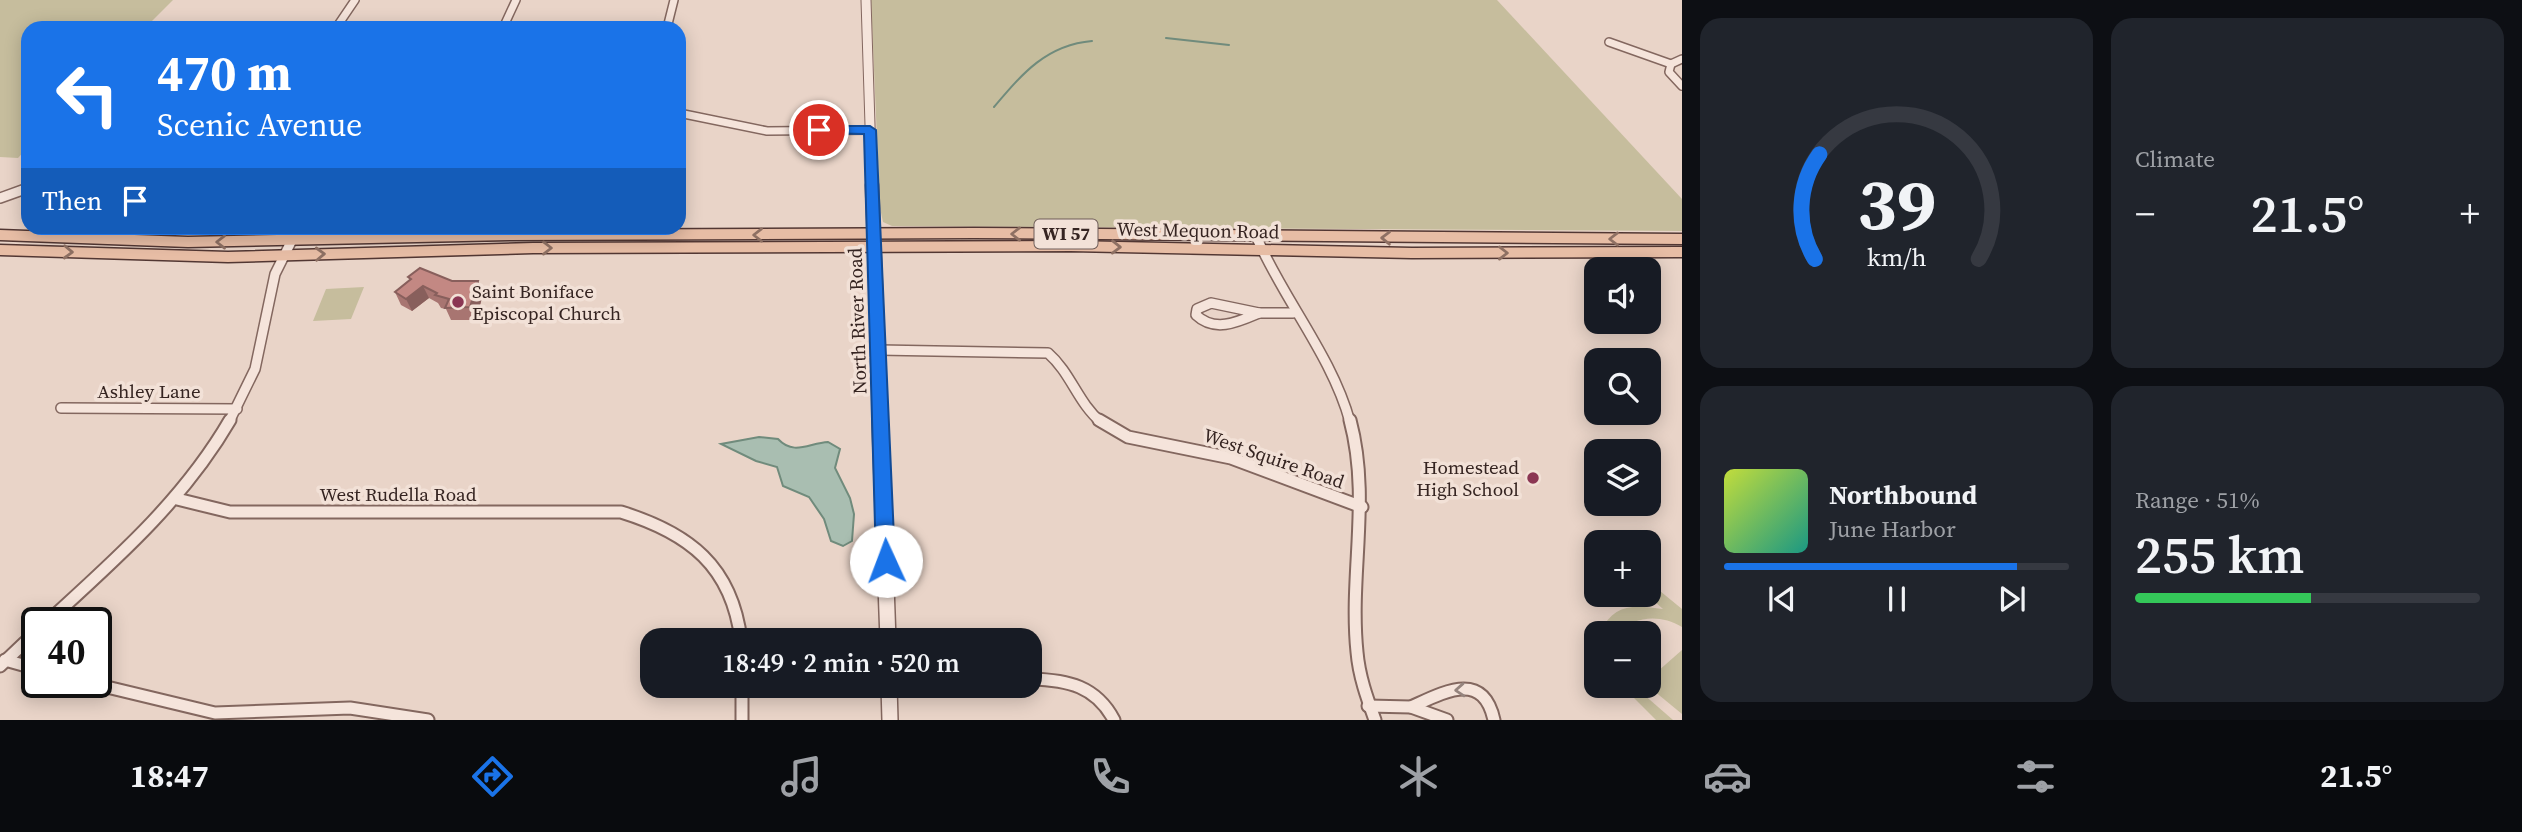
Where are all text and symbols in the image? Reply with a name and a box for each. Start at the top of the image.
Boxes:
text: 470 m [157,39,292,106]
icon: left [42,49,133,140]
pin [789,100,849,160]
text: Scenic Avenue [157,103,362,147]
icon: arrive [800,111,838,149]
text: Climate [2135,143,2215,175]
text: 39 [1857,154,1936,253]
text: 21.5° [2251,178,2364,249]
icon: arrive [116,182,154,220]
text: Then [42,183,102,219]
text: − [2135,188,2155,240]
text: + [2460,188,2480,240]
street label: West Mequon Road [1116,216,1280,244]
road number: WI 57 [1034,220,1098,248]
one-way arrow [1010,226,1021,242]
one-way arrow [753,227,763,243]
one-way arrow [1381,230,1391,246]
one-way arrow [1608,231,1619,247]
one-way arrow [216,234,226,250]
one-way arrow [1112,239,1122,255]
one-way arrow [543,240,553,256]
text: km/h [1867,240,1926,274]
one-way arrow [63,244,74,260]
one-way arrow [1498,245,1508,261]
one-way arrow [315,247,326,262]
street label: North River Road [841,247,873,395]
map controls [1584,257,1661,698]
button: sound [1584,257,1661,334]
place label: Saint Boniface Episcopal Church [472,278,621,326]
marker: Saint Boniface Episcopal Church [450,294,466,310]
button: search [1584,348,1661,425]
street label: Ashley Lane [97,378,201,404]
street label: West Squire Road [1200,422,1348,494]
button: layers [1584,439,1661,516]
place label: Homestead High School [1416,454,1519,502]
marker: Homestead High School [1525,470,1541,486]
text: Northbound [1829,477,1977,513]
street label: West Rudella Road [319,481,477,507]
text: Range · 51% [2135,484,2260,516]
text: June Harbor [1829,513,1956,545]
text: 255 km [2135,519,2304,590]
position arrow [849,524,923,598]
button: + [1584,530,1661,607]
icon: previous [1763,580,1801,618]
icon: pause [1878,580,1916,618]
icon: next [1993,580,2031,618]
speed limit sign: 40 [21,607,112,698]
button: − [1584,621,1661,698]
text: 18:49 · 2 min · 520 m [722,645,960,681]
one-way arrow [1454,682,1465,697]
icon: directions [468,752,517,801]
icon: music [777,752,826,801]
icon: phone [1086,752,1135,801]
icon: climate [1394,752,1443,801]
icon: car [1703,752,1752,801]
icon: filters [2011,752,2060,801]
text: 18:47 [130,754,209,798]
text: 21.5° [2320,754,2392,798]

